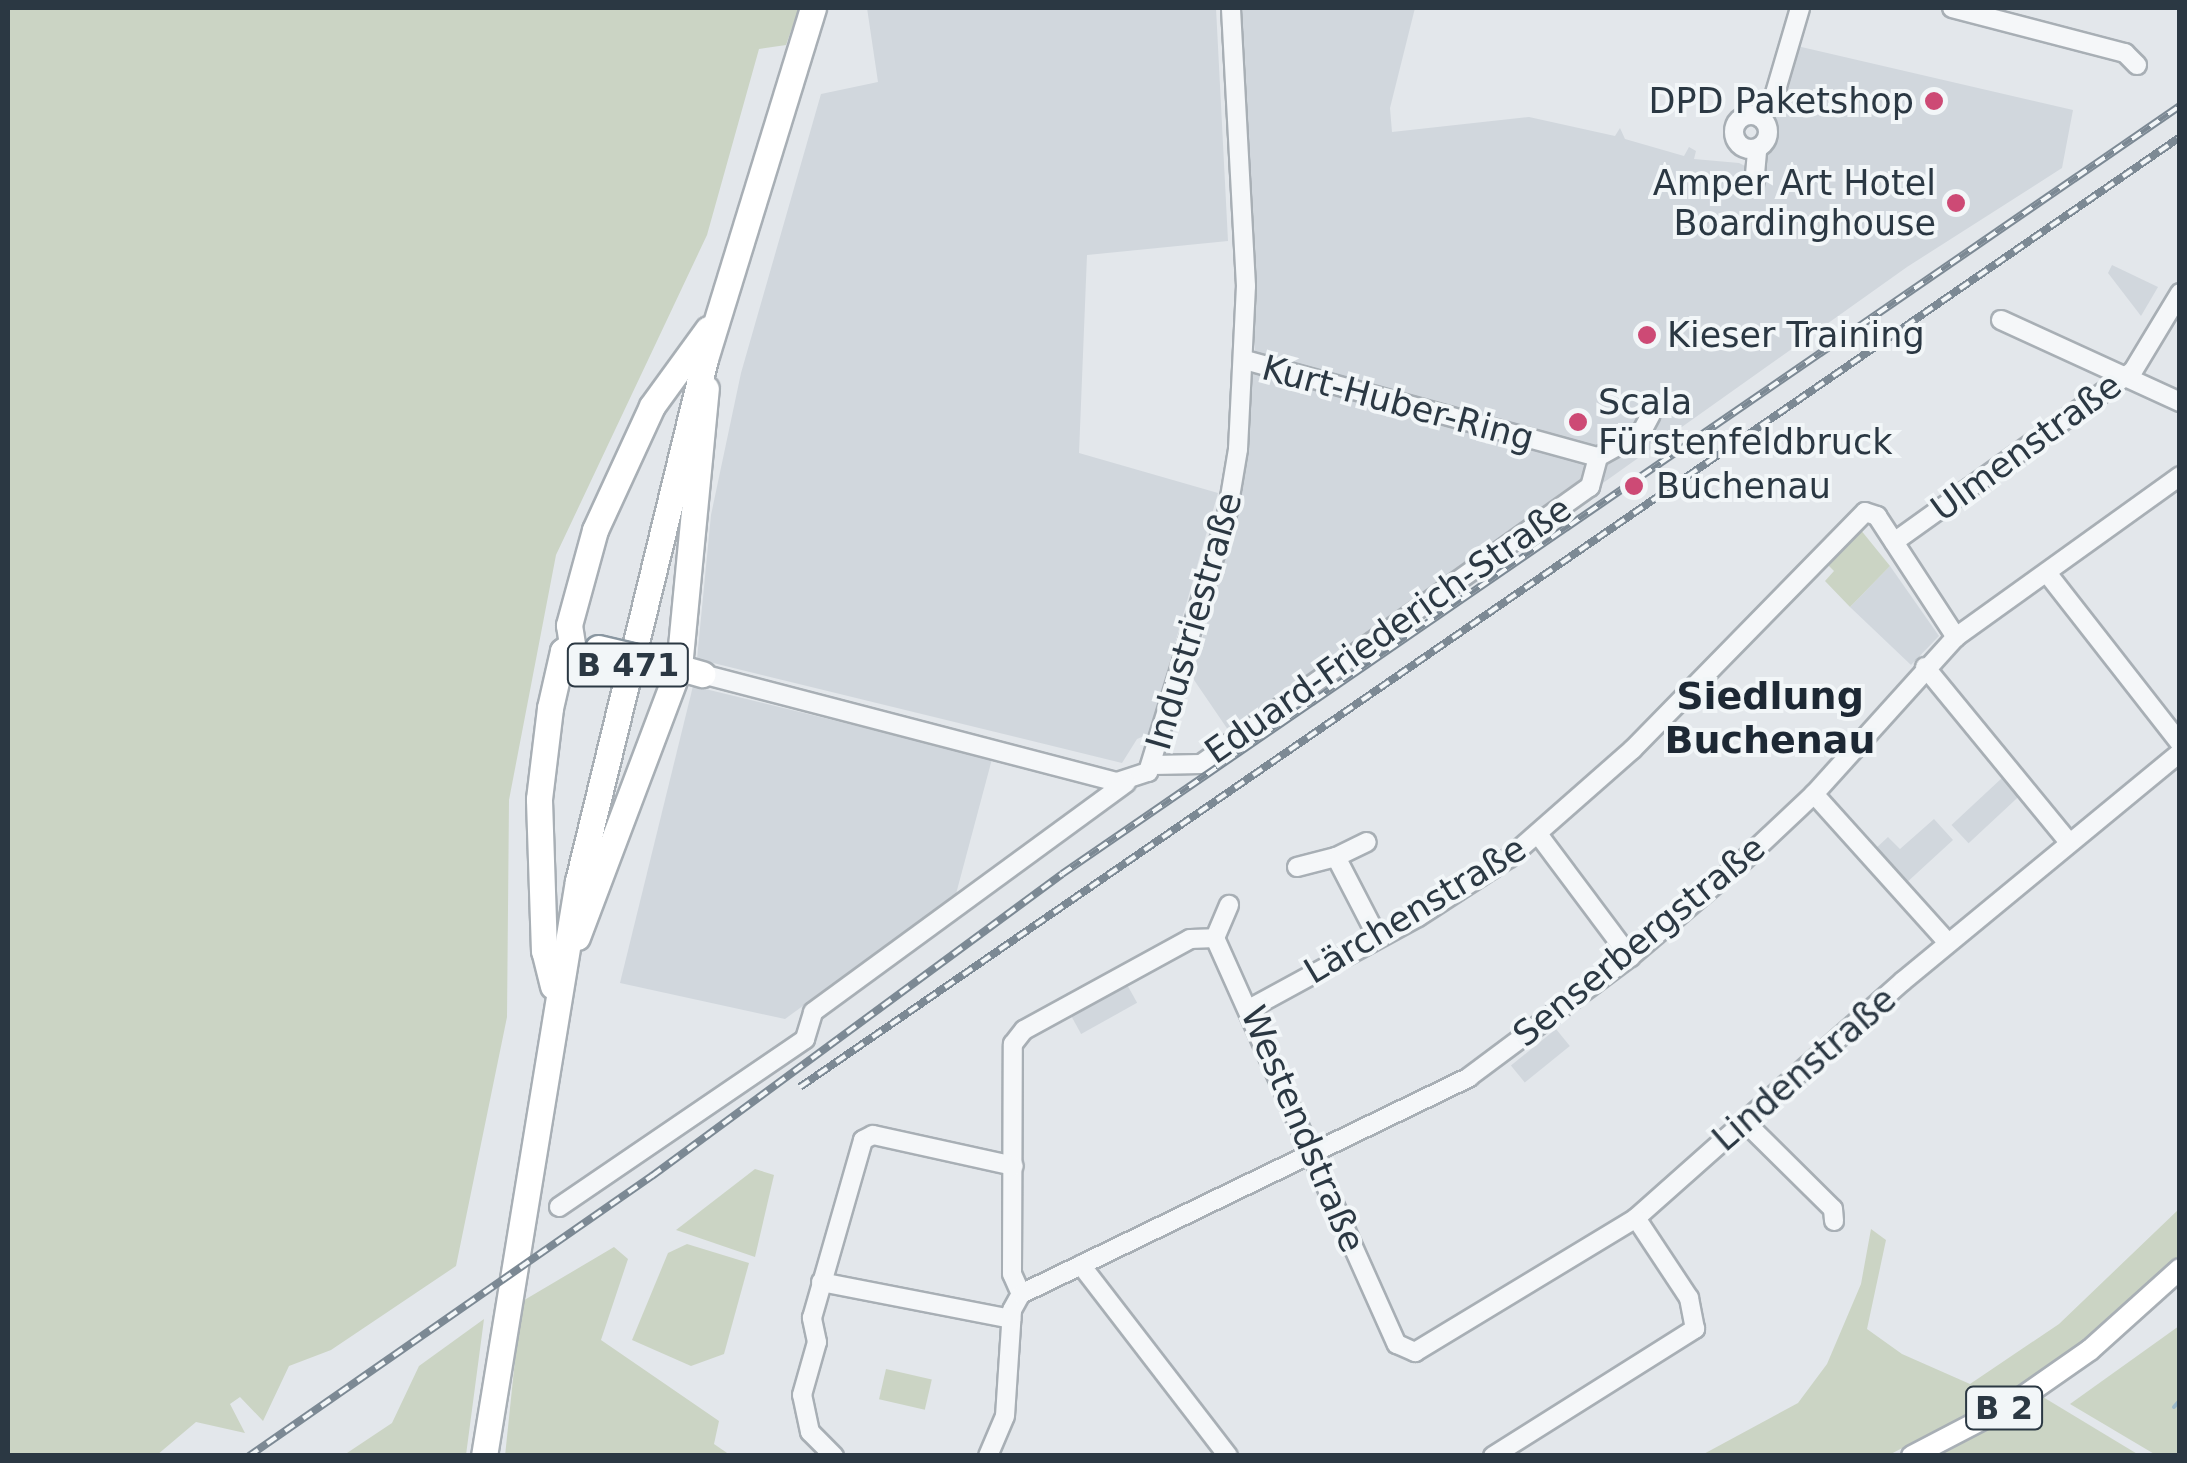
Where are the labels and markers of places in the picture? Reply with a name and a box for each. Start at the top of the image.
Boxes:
place label: DPD Paketshop [1649,80,1914,122]
marker: DPD Paketshop [1923,90,1945,112]
place label: Amper Art Hotel Boardinghouse [1653,162,1936,244]
marker: Amper Art Hotel Boardinghouse [1945,192,1967,214]
place label: Kieser Training [1667,314,1925,356]
marker: Kieser Training [1636,324,1658,346]
place label: Scala Fürstenfeldbruck [1598,381,1893,463]
marker: Scala Fürstenfeldbruck [1567,411,1589,433]
place label: Buchenau [1656,465,1831,507]
marker: Buchenau [1621,473,1647,499]

